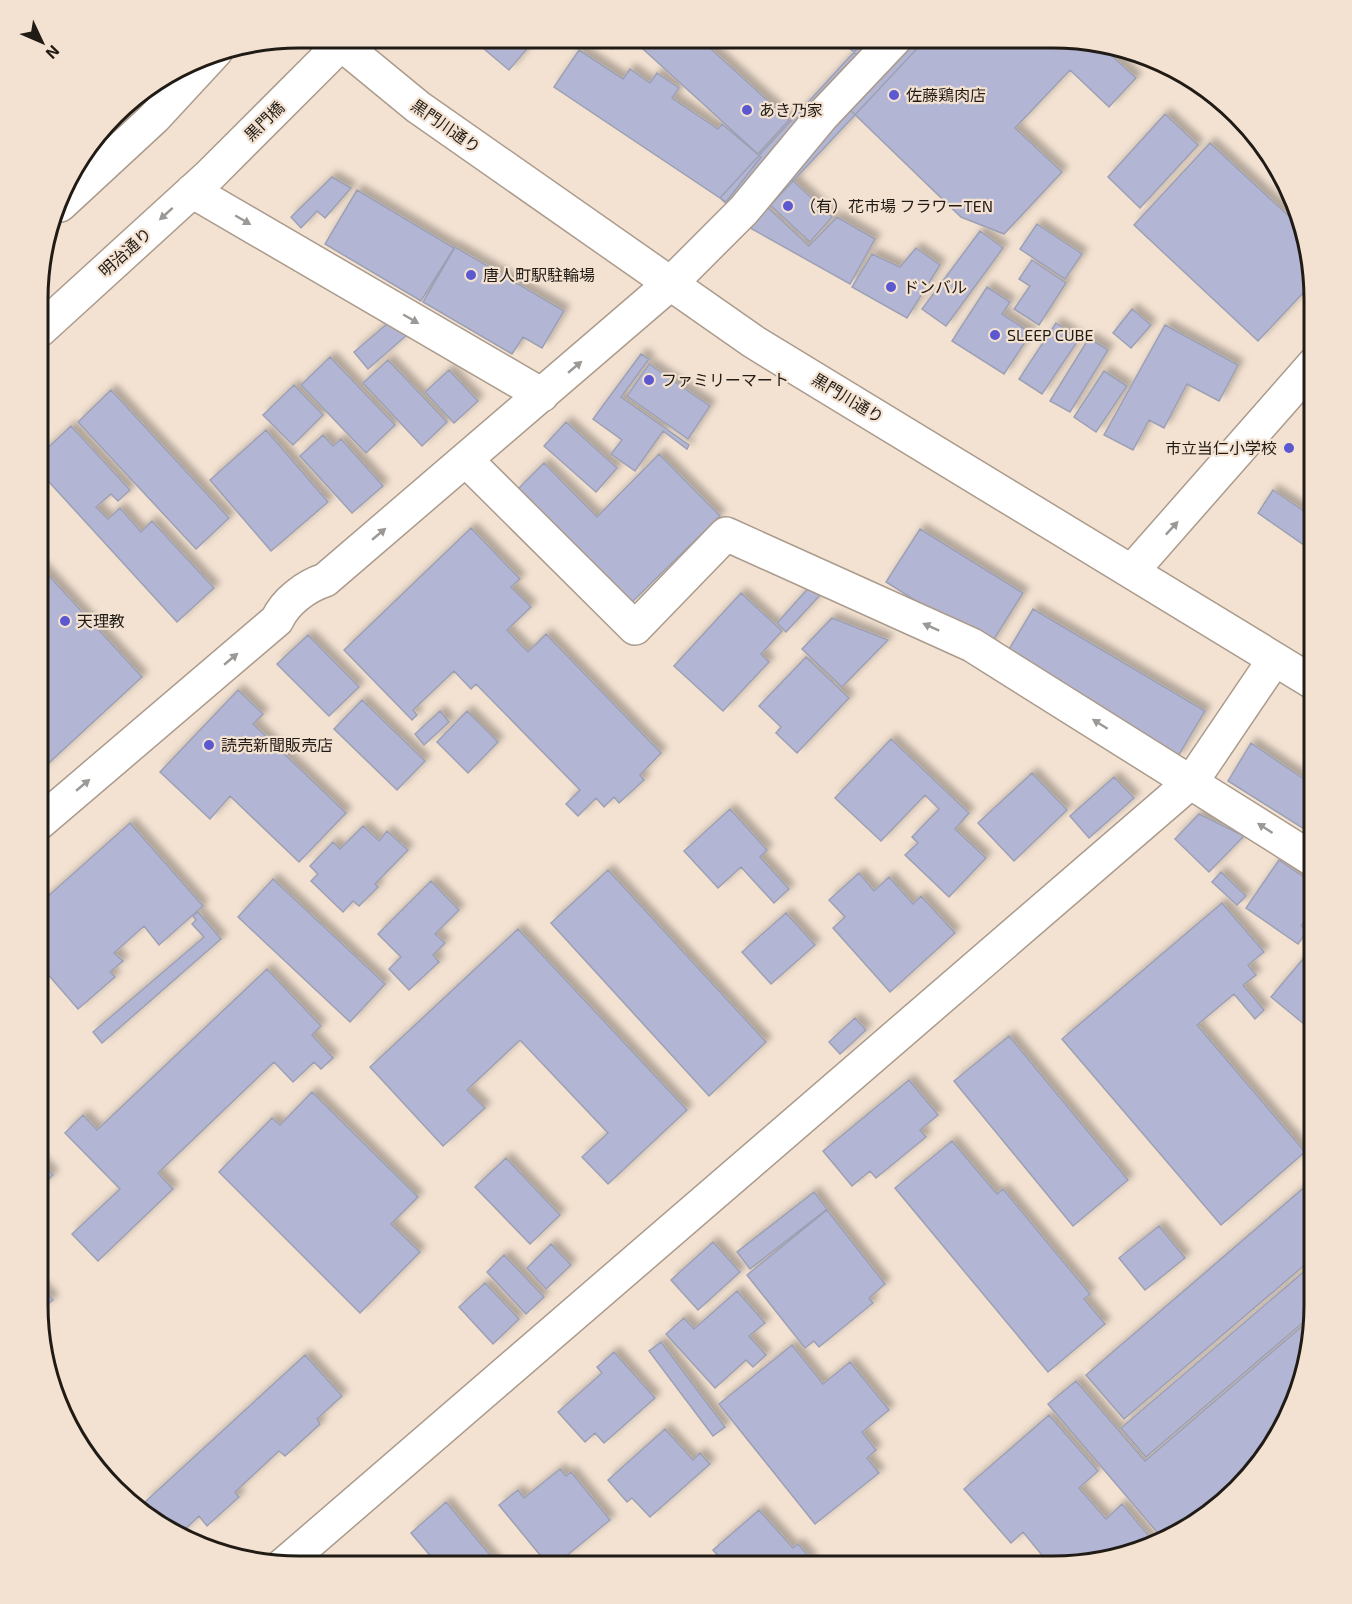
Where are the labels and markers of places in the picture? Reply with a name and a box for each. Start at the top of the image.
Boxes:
place label: 佐藤鶏肉店 [906,85,986,104]
marker: 佐藤鶏肉店 [887,88,901,102]
place label: あき乃家 [759,100,823,119]
marker: あき乃家 [740,103,754,117]
place label: （有）花市場 フラワーTEN [800,196,993,215]
marker: （有）花市場 フラワーTEN [781,199,795,213]
place label: 唐人町駅駐輪場 [483,265,595,284]
marker: 唐人町駅駐輪場 [464,268,478,282]
place label: ドンバル [903,277,967,296]
marker: ドンバル [884,280,898,294]
place label: SLEEP CUBE [1007,325,1094,344]
marker: SLEEP CUBE [988,328,1002,342]
place label: ファミリーマート [661,370,789,389]
marker: ファミリーマート [642,373,656,387]
place label: 市立当仁小学校 [1165,438,1277,457]
marker: 市立当仁小学校 [1282,441,1296,455]
place label: 天理教 [77,611,125,630]
marker: 天理教 [58,614,72,628]
place label: 読売新聞販売店 [221,735,333,754]
marker: 読売新聞販売店 [202,738,216,752]

